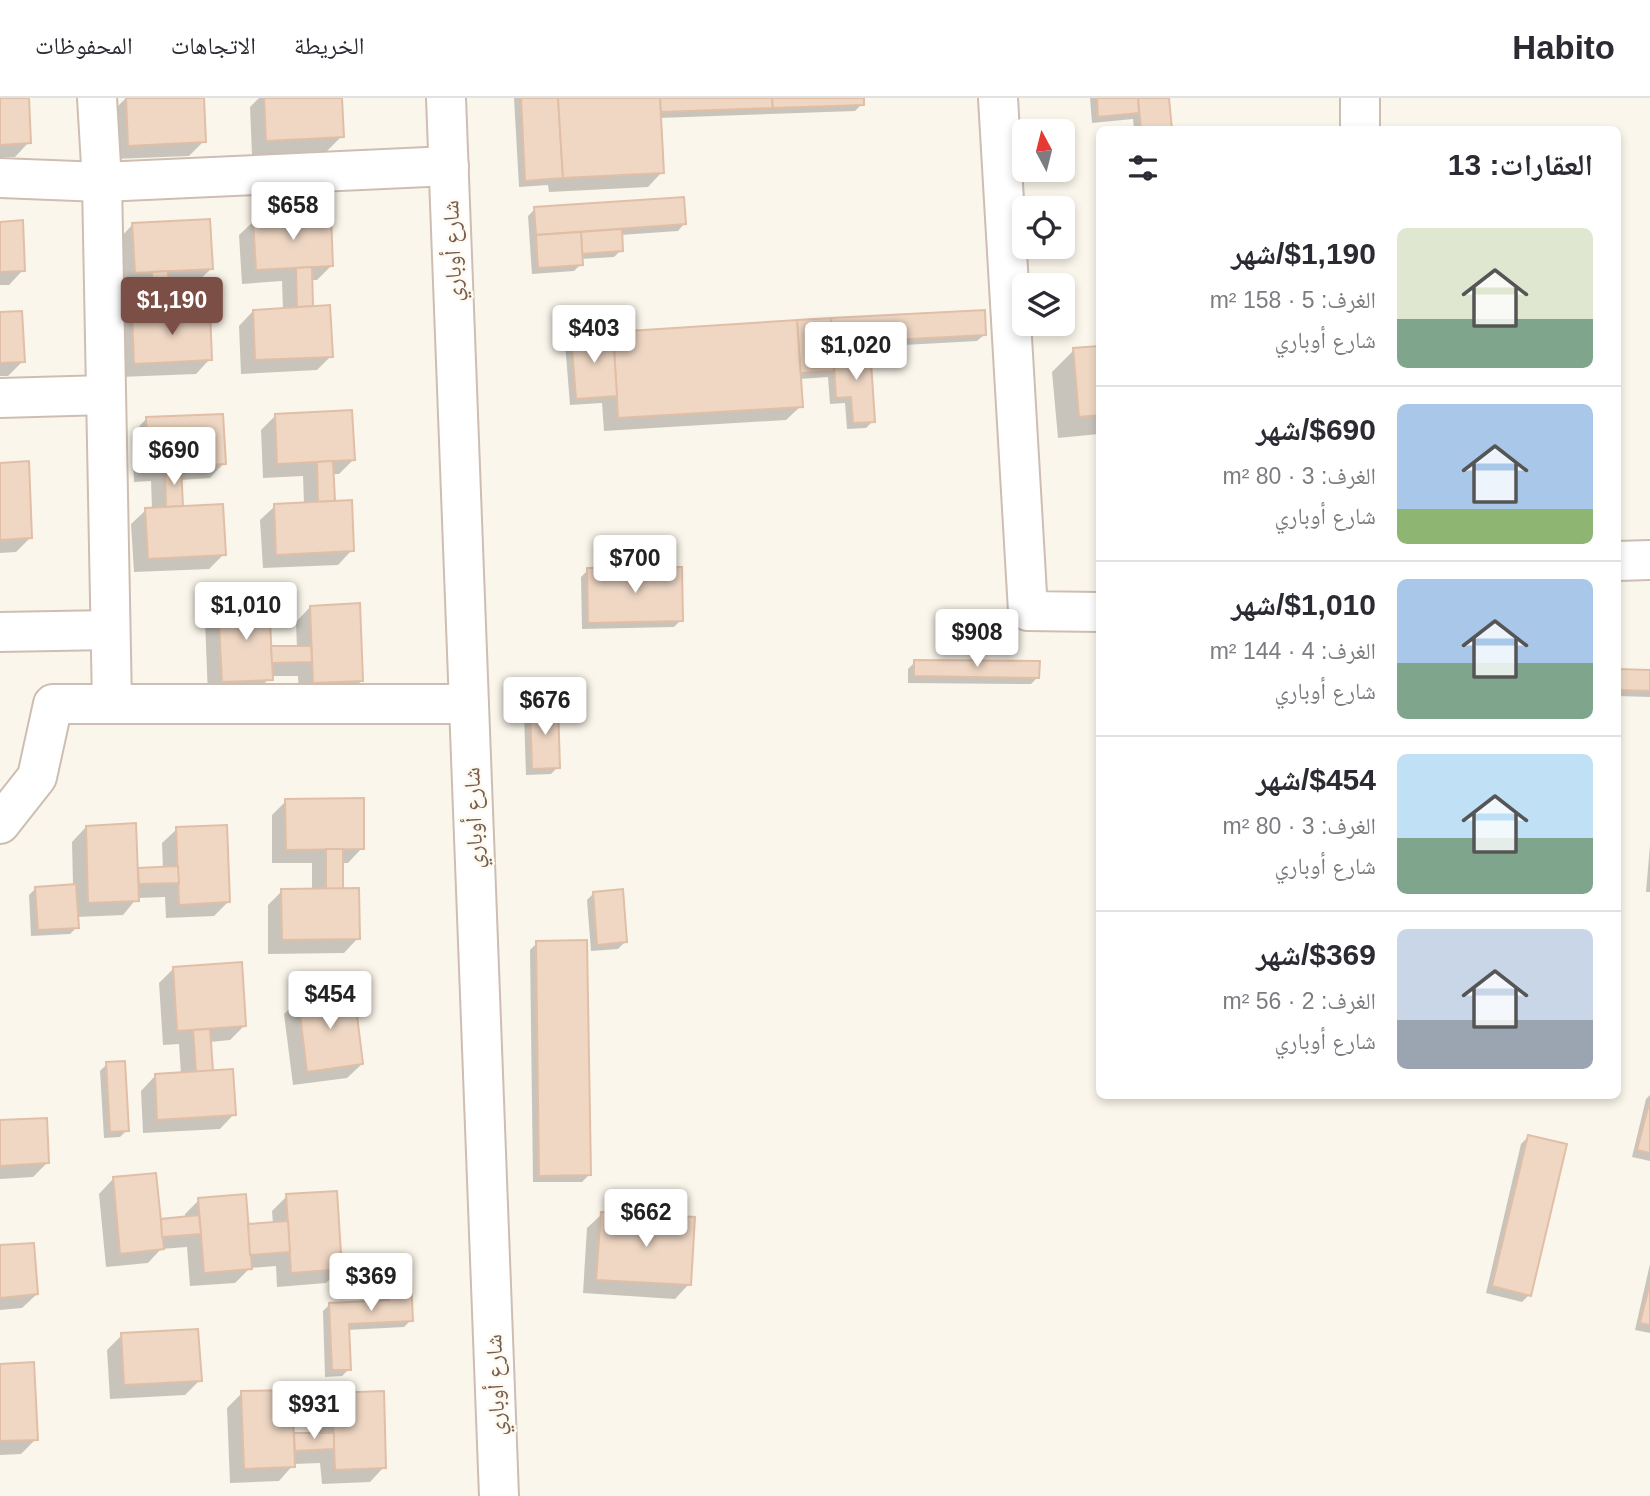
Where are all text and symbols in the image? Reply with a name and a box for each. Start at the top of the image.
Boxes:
text: Habito [1512,29,1615,66]
text: المحفوظات [35,32,133,59]
text: الاتجاهات [171,32,256,59]
text: الخريطة [294,32,365,59]
north arrow [1012,119,1074,182]
map controls [1012,119,1075,336]
text: العقارات: 13 [1448,148,1593,181]
icon: filters [1124,149,1162,187]
pin: $658 [252,183,334,242]
text: $658 [267,192,319,218]
button: locate [1012,196,1075,259]
street label: شارع أوباري [437,200,473,302]
text: $1,190/شهر [1231,237,1376,270]
icon: home [1453,256,1537,340]
button: layers [1012,273,1075,336]
pin: $1,190 [115,278,229,337]
text: $1,190 [137,287,207,313]
text: الغرف: 5 · 158 m² [1210,287,1376,313]
pin: $403 [553,306,635,365]
text: $403 [568,315,620,341]
pin: $1,020 [799,322,913,382]
text: شارع أوباري [1274,327,1376,353]
text: $1,020 [821,332,891,358]
text: $690/شهر [1256,413,1376,446]
pin: $690 [133,428,215,487]
icon: home [1453,432,1537,516]
text: $690 [148,437,200,463]
text: الغرف: 3 · 80 m² [1222,463,1376,489]
text: شارع أوباري [1274,503,1376,529]
pin: $700 [594,536,676,595]
text: $700 [609,545,661,571]
pin: $1,010 [189,582,303,642]
text: $1,010/شهر [1231,588,1376,621]
text: $1,010 [211,592,281,618]
icon: home [1453,607,1537,691]
pin: $908 [936,610,1018,669]
text: $908 [951,619,1003,645]
text: الغرف: 4 · 144 m² [1210,638,1376,664]
pin: $676 [504,678,586,737]
text: شارع أوباري [1274,678,1376,704]
text: $676 [519,687,571,713]
text: $454/شهر [1256,763,1376,796]
street label: شارع أوباري [458,767,494,869]
icon: home [1453,782,1537,866]
text: الغرف: 3 · 80 m² [1222,813,1376,839]
text: شارع أوباري [1274,853,1376,879]
text: $369/شهر [1256,938,1376,971]
icon: home [1453,957,1537,1041]
pin: $454 [289,972,371,1031]
text: $454 [304,981,356,1007]
text: الغرف: 2 · 56 m² [1222,988,1376,1014]
text: شارع أوباري [1274,1028,1376,1054]
pin: $662 [605,1190,687,1249]
text: $662 [620,1199,672,1225]
pin: $369 [330,1254,412,1313]
text: $369 [345,1263,397,1289]
street label: شارع أوباري [480,1334,516,1436]
pin: $931 [273,1382,355,1441]
text: $931 [288,1391,340,1417]

